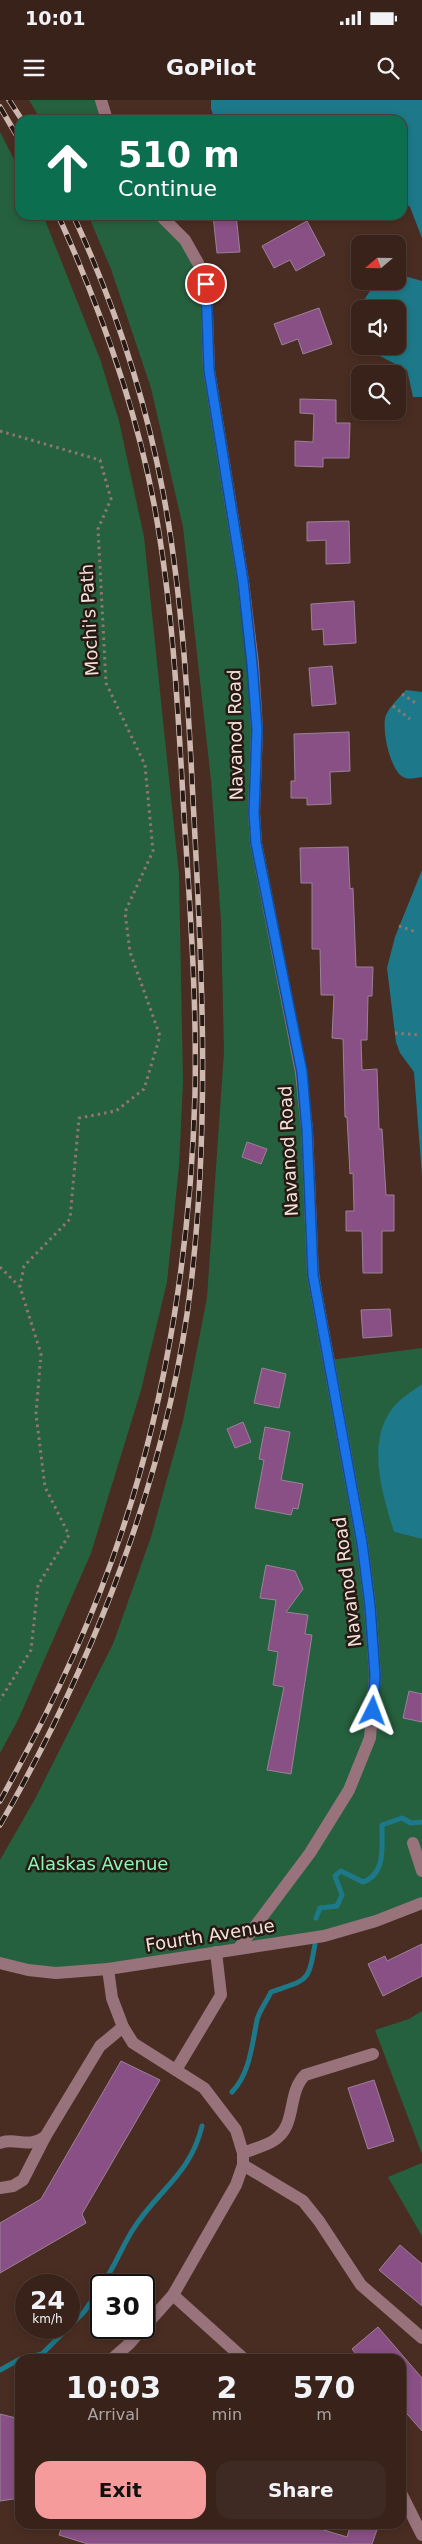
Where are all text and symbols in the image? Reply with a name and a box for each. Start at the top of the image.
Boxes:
text: 10:01 [25,7,85,29]
icon: menu [20,54,48,82]
icon: search [374,54,402,82]
text: GoPilot [166,55,256,80]
icon: ahead [35,135,100,200]
text: 510 m [118,135,240,175]
text: Continue [118,176,217,201]
north arrow [351,235,406,290]
map controls [351,235,406,420]
pin [185,263,227,305]
icon: arrive [192,270,220,298]
button: sound [351,300,406,355]
button: search [351,365,406,420]
street label: Mochi's Path [76,563,102,677]
street label: Navanod Road [223,669,247,801]
street label: Navanod Road [274,1085,302,1217]
street label: Navanod Road [329,1516,365,1648]
position arrow [346,1684,398,1736]
park label: Alaskas Avenue [28,1853,168,1874]
street label: Fourth Avenue [144,1914,276,1956]
speed limit sign: 30 [90,2274,155,2339]
text: 24 [30,2286,65,2315]
text: km/h [32,2312,63,2326]
text: 10:03 [66,2370,161,2405]
text: 2 [216,2370,237,2405]
text: 570 [293,2370,355,2405]
text: Arrival [87,2405,139,2424]
text: min [212,2405,242,2424]
text: m [316,2405,332,2424]
button: Exit [35,2461,206,2519]
button: Share [216,2461,386,2519]

